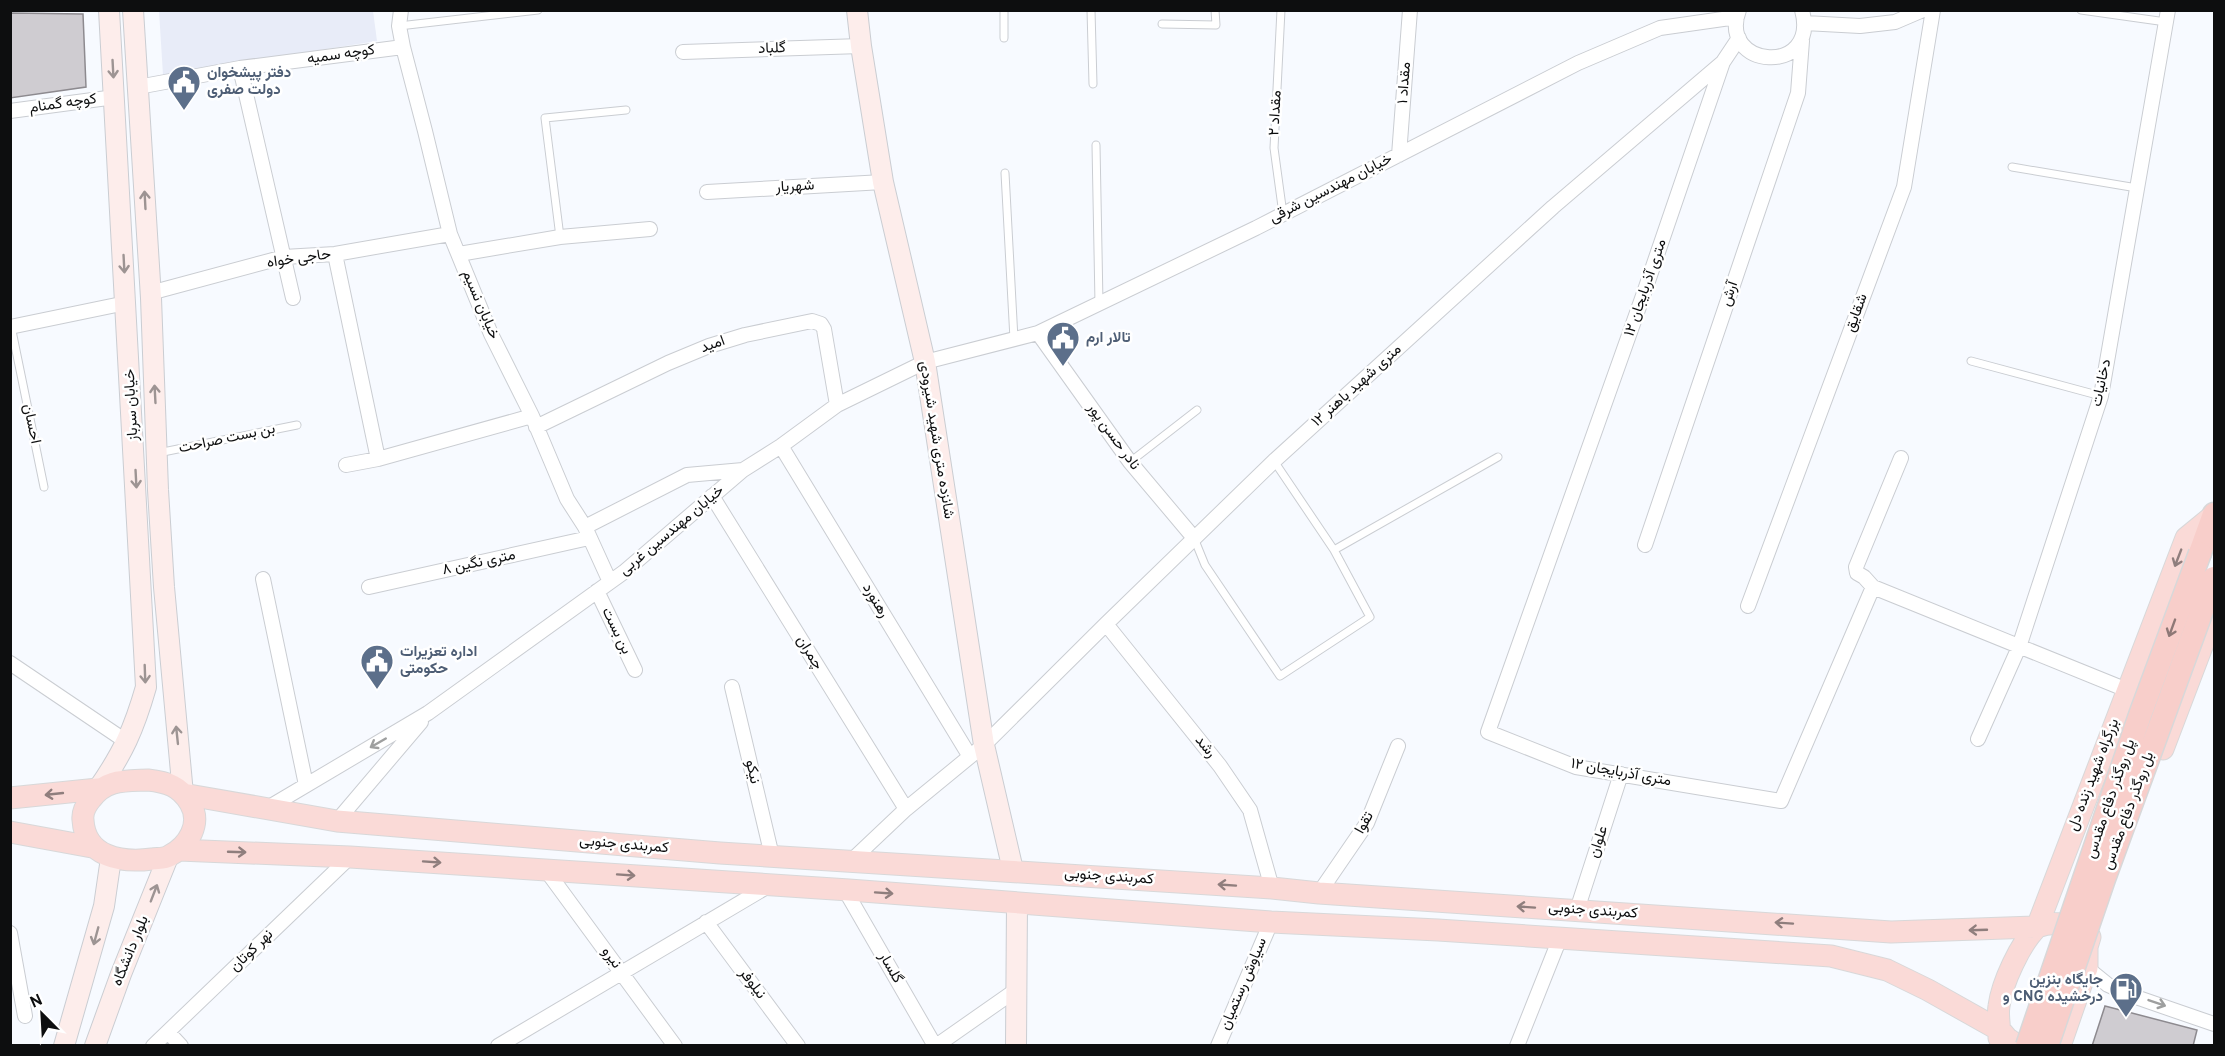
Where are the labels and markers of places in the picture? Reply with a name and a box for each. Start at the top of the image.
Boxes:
public building icon: دفتر پیشخوان دولت صفری [166,64,202,111]
place label: دفتر پیشخوان دولت صفری [207,64,291,100]
public building icon: تالار ارم [1045,320,1081,367]
place label: تالار ارم [1086,329,1131,348]
public building icon: اداره تعزیرات حکومتی [359,643,395,690]
place label: اداره تعزیرات حکومتی [400,643,477,679]
place label: جایگاه بنزین و CNG درخشیده [2003,971,2103,1007]
fuel station icon: جایگاه بنزین و CNG درخشیده [2108,971,2144,1018]

